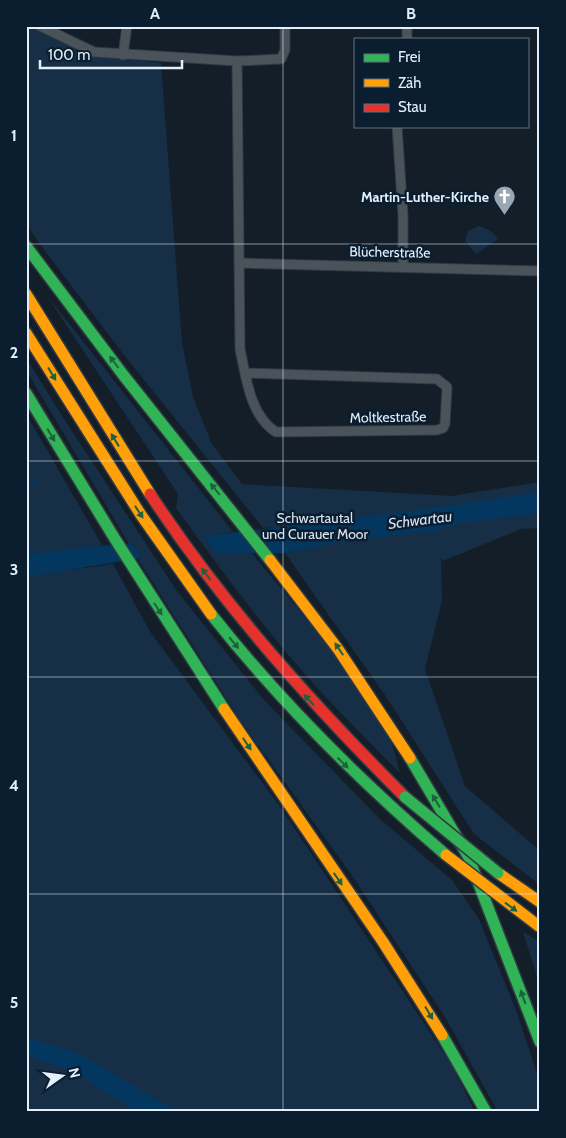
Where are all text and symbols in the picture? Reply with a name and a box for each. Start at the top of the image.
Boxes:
text: A [150,4,160,23]
text: B [406,4,416,23]
scale bar [40,38,182,70]
legend [354,38,528,128]
text: 100 m [48,46,90,64]
text: Frei [398,48,421,66]
text: Zäh [398,74,421,92]
text: Stau [398,98,427,116]
text: 1 [11,126,17,145]
church icon: Martin-Luther-Kirche [493,185,517,216]
place label: Martin-Luther-Kirche [361,188,489,206]
street label: Blücherstraße [349,242,431,262]
text: 2 [10,343,18,362]
one-way arrow [109,355,119,369]
one-way arrow [47,368,56,381]
street label: Moltkestraße [349,407,427,427]
one-way arrow [47,429,56,442]
one-way arrow [111,433,120,446]
one-way arrow [210,483,221,496]
one-way arrow [134,505,143,518]
water label: Schwartau [387,507,453,533]
park label: Schwartautal und Curauer Moor [262,509,369,543]
text: 3 [10,560,18,579]
one-way arrow [201,567,211,581]
one-way arrow [153,602,162,615]
one-way arrow [229,636,240,649]
one-way arrow [334,643,344,656]
one-way arrow [303,694,315,706]
one-way arrow [242,738,252,751]
one-way arrow [337,757,349,769]
text: 4 [9,776,19,795]
one-way arrow [431,794,441,807]
one-way arrow [333,872,343,885]
one-way arrow [505,902,518,912]
one-way arrow [519,989,526,1004]
text: 5 [10,993,18,1012]
one-way arrow [425,1007,434,1020]
north arrow [38,1050,88,1100]
text: N [65,1066,85,1080]

